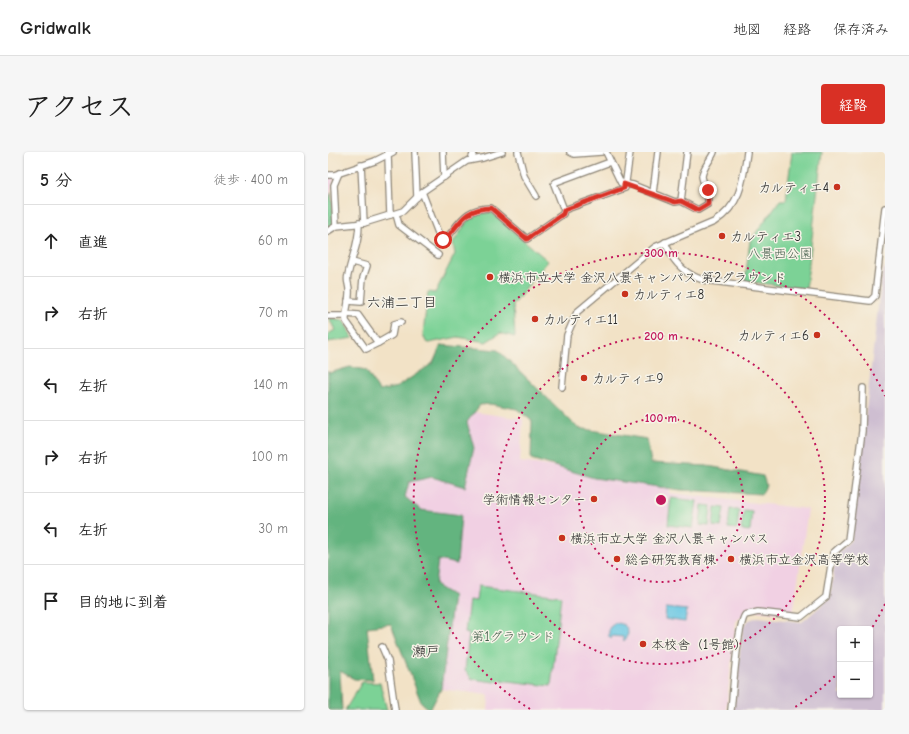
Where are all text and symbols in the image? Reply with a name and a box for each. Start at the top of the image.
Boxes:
text: Gridwalk [20,17,91,39]
text: 地図 [733,21,761,38]
text: 経路 [783,21,811,38]
text: 保存済み [833,21,889,38]
button: 経路 [821,84,885,124]
text: アクセス [24,91,134,123]
text: 5 分 [40,171,72,190]
text: 徒歩 · 400 m [214,172,288,187]
place label: カルティエ4 [758,180,829,195]
route end [699,181,717,199]
marker: カルティエ4 [832,182,842,192]
place label: カルティエ3 [730,229,801,244]
icon: ahead [40,230,62,252]
route start [434,231,452,249]
marker: カルティエ3 [717,231,727,241]
text: 直進 [78,233,108,251]
text: 60 m [258,233,288,248]
text: 300 m [644,246,678,260]
park label: 八景西公園 [747,246,813,261]
place label: 横浜市立大学 金沢八景キャンパス 第2グラウンド [498,270,786,285]
marker: 横浜市立大学 金沢八景キャンパス 第2グラウンド [485,272,495,282]
place label: カルティエ8 [633,287,704,302]
marker: カルティエ8 [620,289,630,299]
district label: 六浦二丁目 [367,294,437,311]
icon: right [40,302,62,324]
text: 右折 [78,305,108,323]
text: 70 m [259,305,288,320]
place label: カルティエ11 [543,312,618,327]
marker: カルティエ11 [530,314,540,324]
place label: カルティエ6 [737,328,809,343]
text: 200 m [644,329,678,343]
marker: カルティエ6 [812,330,822,340]
place label: カルティエ9 [592,371,663,386]
marker: カルティエ9 [579,373,589,383]
icon: left [40,374,62,396]
text: 左折 [78,377,108,395]
text: 140 m [254,377,288,392]
text: 100 m [645,411,677,425]
icon: right [40,446,62,468]
text: 右折 [78,449,108,467]
text: 100 m [252,449,288,464]
place label: 学術情報センター [483,492,586,507]
centre of rings [654,493,668,507]
marker: 学術情報センター [589,494,599,504]
icon: left [40,518,62,540]
text: 左折 [78,521,108,539]
text: 30 m [258,521,288,536]
place label: 横浜市立大学 金沢八景キャンパス [570,531,769,546]
marker: 横浜市立大学 金沢八景キャンパス [557,533,567,543]
place label: 総合研究教育棟 [625,552,716,567]
place label: 横浜市立金沢高等学校 [739,552,869,567]
marker: 総合研究教育棟 [612,554,622,564]
marker: 横浜市立金沢高等学校 [726,554,736,564]
icon: arrive [40,590,62,612]
text: 目的地に到着 [78,593,168,611]
map controls [837,626,873,698]
button: + [837,626,873,662]
park label: 第1グラウンド [471,629,555,644]
place label: 本校舎（1号館） [651,637,747,652]
marker: 本校舎（1号館） [638,639,648,649]
district label: 瀬戸 [412,643,440,660]
button: − [837,662,873,698]

